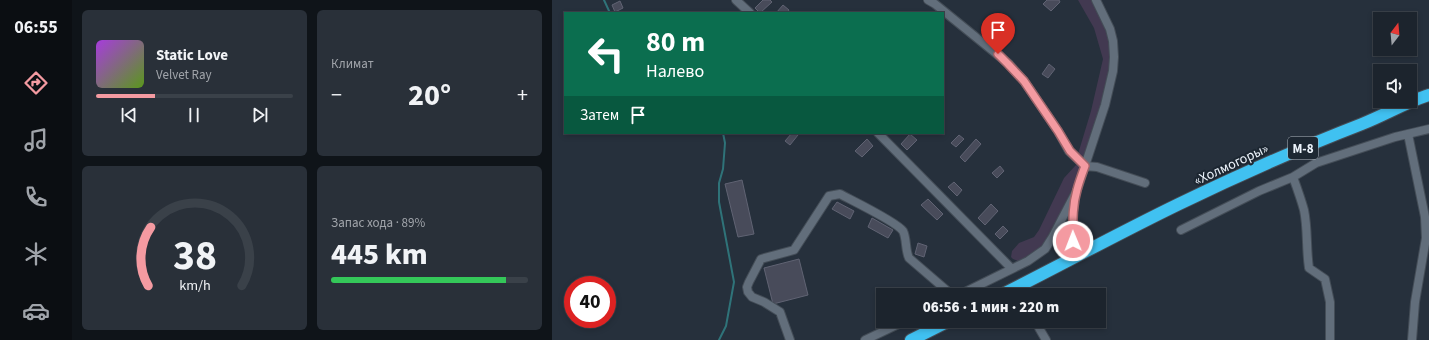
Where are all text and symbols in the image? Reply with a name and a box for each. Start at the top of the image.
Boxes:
north arrow [1373,12,1417,56]
map controls [1373,12,1417,108]
pin [981,13,1015,54]
text: 06:55 [14,15,58,40]
icon: arrive [987,19,1009,41]
text: 80 m [646,22,705,62]
icon: left [580,28,632,80]
text: Static Love [156,45,228,66]
text: Климат [331,55,374,73]
text: Налево [646,59,704,84]
button: sound [1373,64,1417,108]
text: Velvet Ray [156,66,212,84]
icon: directions [22,69,50,97]
text: 20° [408,74,451,117]
text: − [331,79,342,111]
text: + [517,79,528,111]
icon: previous [118,104,140,126]
icon: pause [183,104,205,126]
icon: next [249,104,271,126]
icon: arrive [627,104,649,126]
text: Затем [580,105,619,126]
icon: music [22,126,50,154]
road number: М-8 [1288,137,1318,159]
street label: «Холмогоры» [1191,139,1272,191]
icon: phone [22,183,50,211]
text: Запас хода · 89% [331,214,425,232]
position arrow [1052,220,1094,262]
text: 38 [173,226,216,286]
text: 445 km [331,233,428,276]
icon: climate [22,240,50,268]
text: km/h [179,275,210,296]
speed limit sign: 40 [564,276,616,328]
icon: car [22,297,50,325]
text: 06:56 · 1 мин · 220 m [923,297,1059,318]

